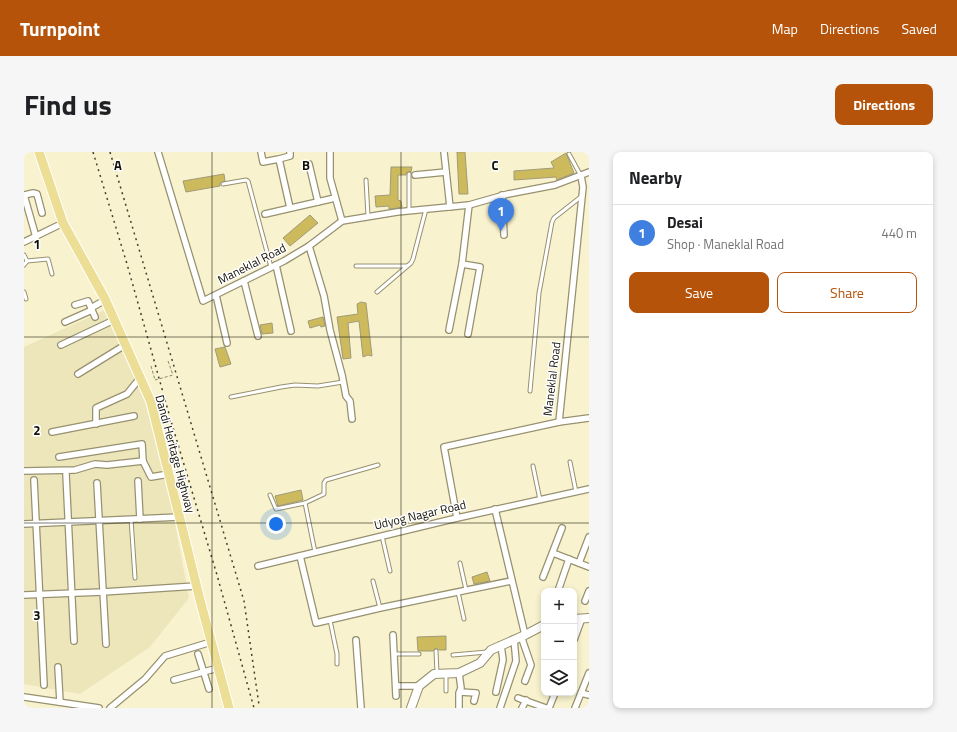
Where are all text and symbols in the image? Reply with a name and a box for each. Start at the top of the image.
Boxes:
text: Turnpoint [20,14,100,43]
text: Map [772,18,798,39]
text: Directions [820,18,879,39]
text: Saved [901,18,937,39]
text: Find us [24,83,112,126]
button: Directions [835,84,933,125]
text: A [114,155,122,175]
text: B [302,155,310,175]
text: C [491,155,499,175]
text: Nearby [629,165,682,191]
pin: 1 [488,198,514,231]
text: Desai [667,211,703,234]
text: 1 [638,223,646,243]
text: 440 m [881,223,917,243]
text: 1 [33,234,41,254]
text: Shop · Maneklal Road [667,234,784,254]
street label: Maneklal Road [214,238,289,289]
button: Save [629,272,769,313]
button: Share [777,272,917,313]
street label: Maneklal Road [538,341,565,417]
street label: Dandi Heritage Highway [151,393,200,515]
text: 2 [33,420,41,440]
street label: Udyog Nagar Road [372,495,468,534]
your location [266,514,286,534]
map controls [541,588,577,696]
button: + [541,588,577,624]
text: 3 [33,605,41,625]
button: − [541,624,577,660]
button: layers [541,660,577,696]

